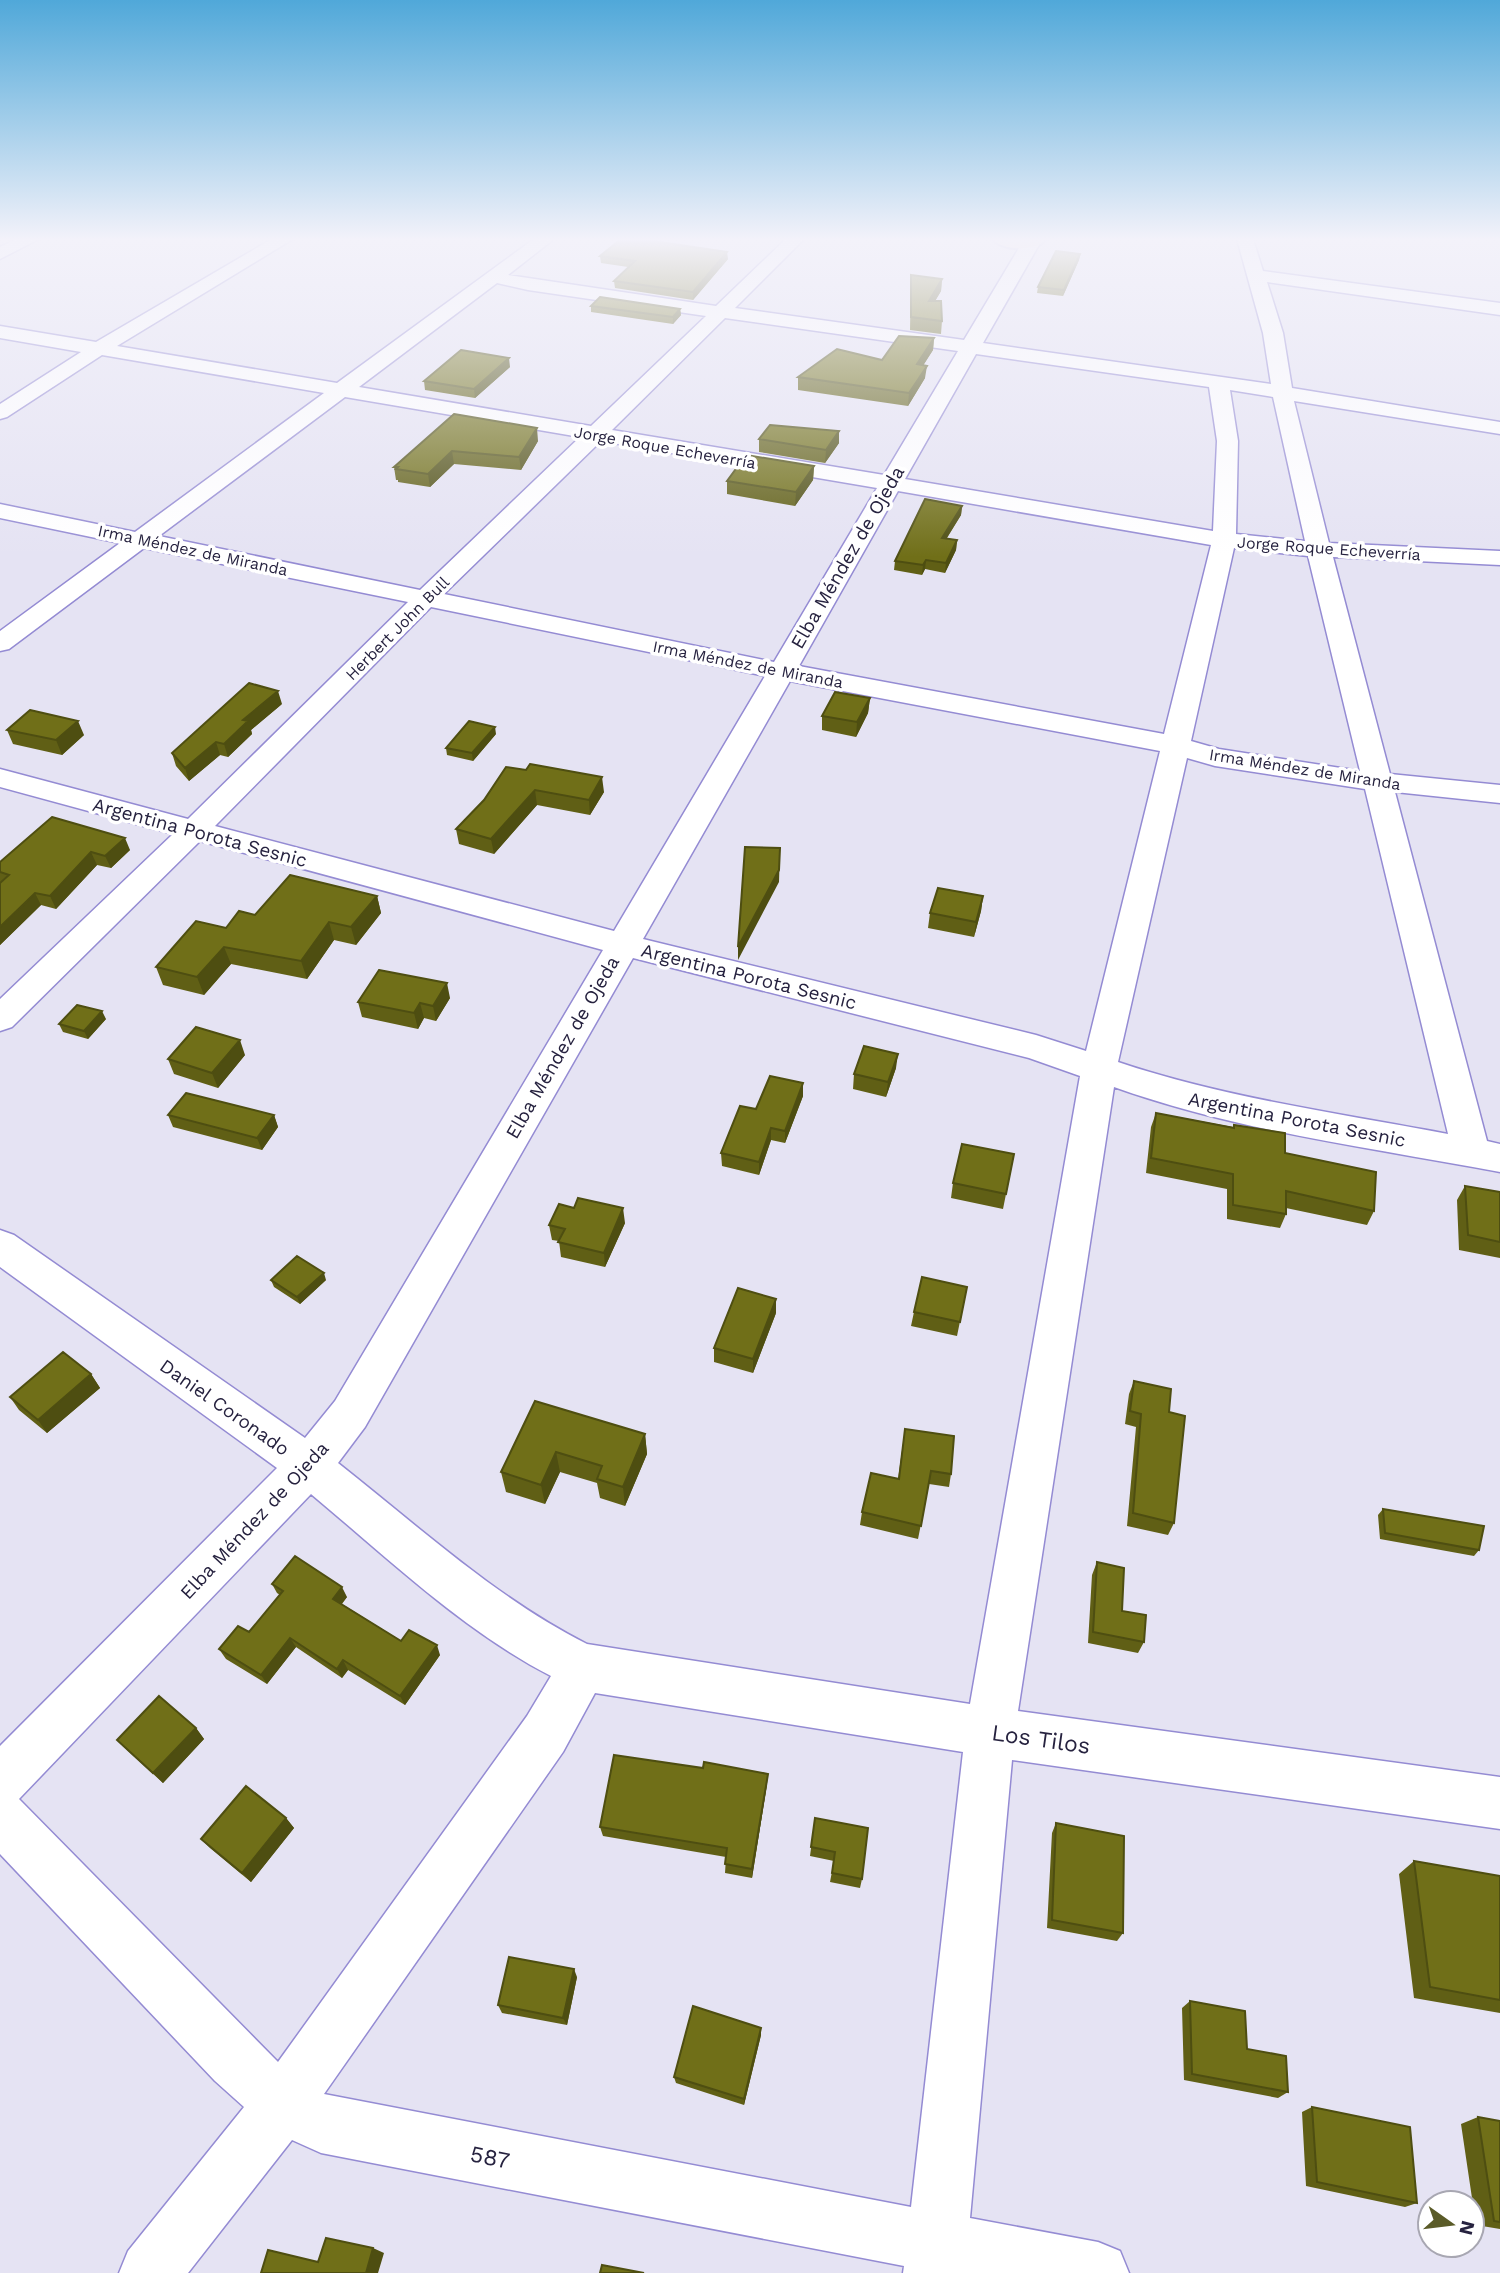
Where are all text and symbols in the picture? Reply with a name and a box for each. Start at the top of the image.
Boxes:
street label: Jorge Roque Echeverría [573,422,757,473]
street label: Elba Méndez de Ojeda [786,462,909,653]
street label: Irma Méndez de Miranda [96,521,290,580]
street label: Jorge Roque Echeverría [1236,533,1421,564]
street label: Herbert John Bull [342,573,453,684]
street label: Irma Méndez de Miranda [651,637,845,692]
street label: Irma Méndez de Miranda [1208,745,1402,794]
street label: Argentina Porota Sesnic [90,793,310,872]
street label: Argentina Porota Sesnic [639,939,859,1014]
street label: Elba Méndez de Ojeda [501,952,624,1143]
street label: Argentina Porota Sesnic [1186,1087,1408,1152]
street label: Daniel Coronado [155,1354,294,1461]
street label: Elba Méndez de Ojeda [175,1437,334,1604]
street label: Los Tilos [990,1719,1092,1760]
street label: 587 [468,2140,512,2175]
north arrow [1416,2189,1486,2259]
text: N [1454,2218,1480,2238]

